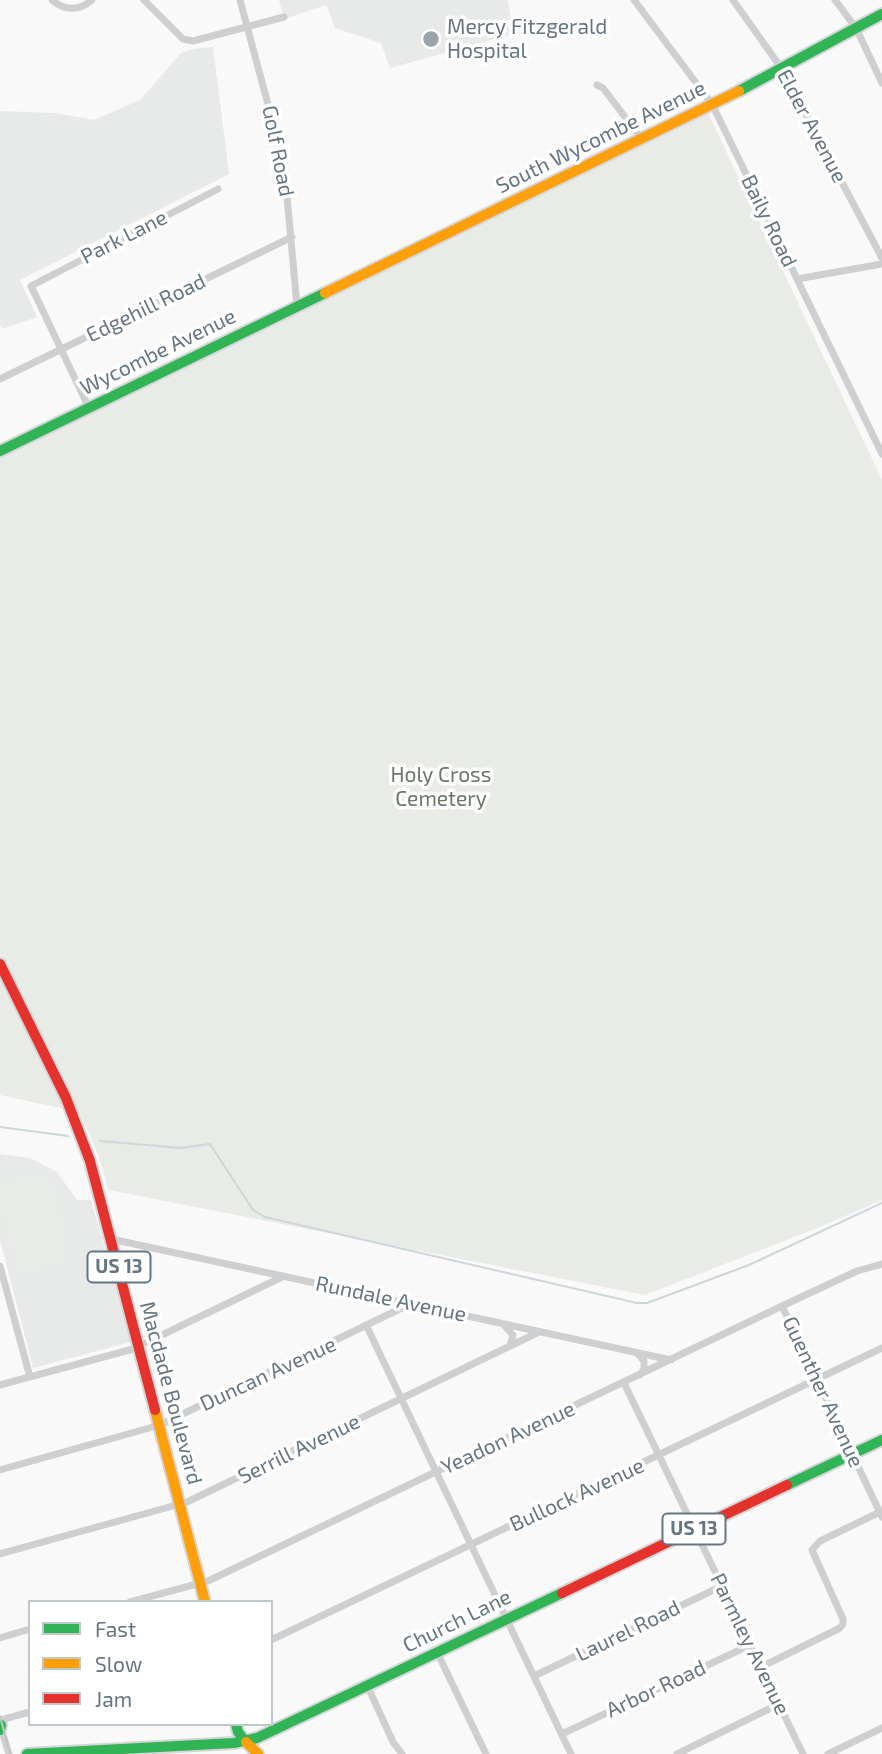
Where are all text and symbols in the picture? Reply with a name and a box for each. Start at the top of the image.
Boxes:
place label: Mercy Fitzgerald Hospital [447,14,607,64]
marker: Mercy Fitzgerald Hospital [421,29,441,49]
street label: Elder Avenue [772,65,852,187]
street label: South Wycombe Avenue [492,75,710,199]
street label: Golf Road [257,103,299,199]
street label: Baily Road [736,171,802,271]
street label: Park Lane [77,205,171,269]
street label: Edgehill Road [82,268,210,348]
street label: Wycombe Avenue [76,303,240,401]
park label: Holy Cross Cemetery [391,762,491,812]
road number: US 13 [88,1252,150,1282]
street label: Rundale Avenue [313,1271,469,1327]
street label: Macdade Boulevard [134,1299,208,1487]
street label: Guenther Avenue [777,1313,869,1471]
street label: Duncan Avenue [196,1331,340,1417]
street label: Yeadon Avenue [437,1396,579,1480]
street label: Serrill Avenue [234,1409,364,1489]
street label: Bullock Avenue [506,1453,648,1537]
road number: US 13 [662,1513,726,1544]
street label: Parmley Avenue [705,1569,795,1719]
street label: Church Lane [399,1584,515,1658]
street label: Laurel Road [572,1595,684,1667]
legend [28,1600,273,1726]
text: Fast [95,1616,136,1641]
text: Slow [95,1651,142,1676]
street label: Arbor Road [602,1655,710,1723]
text: Jam [95,1686,132,1711]

